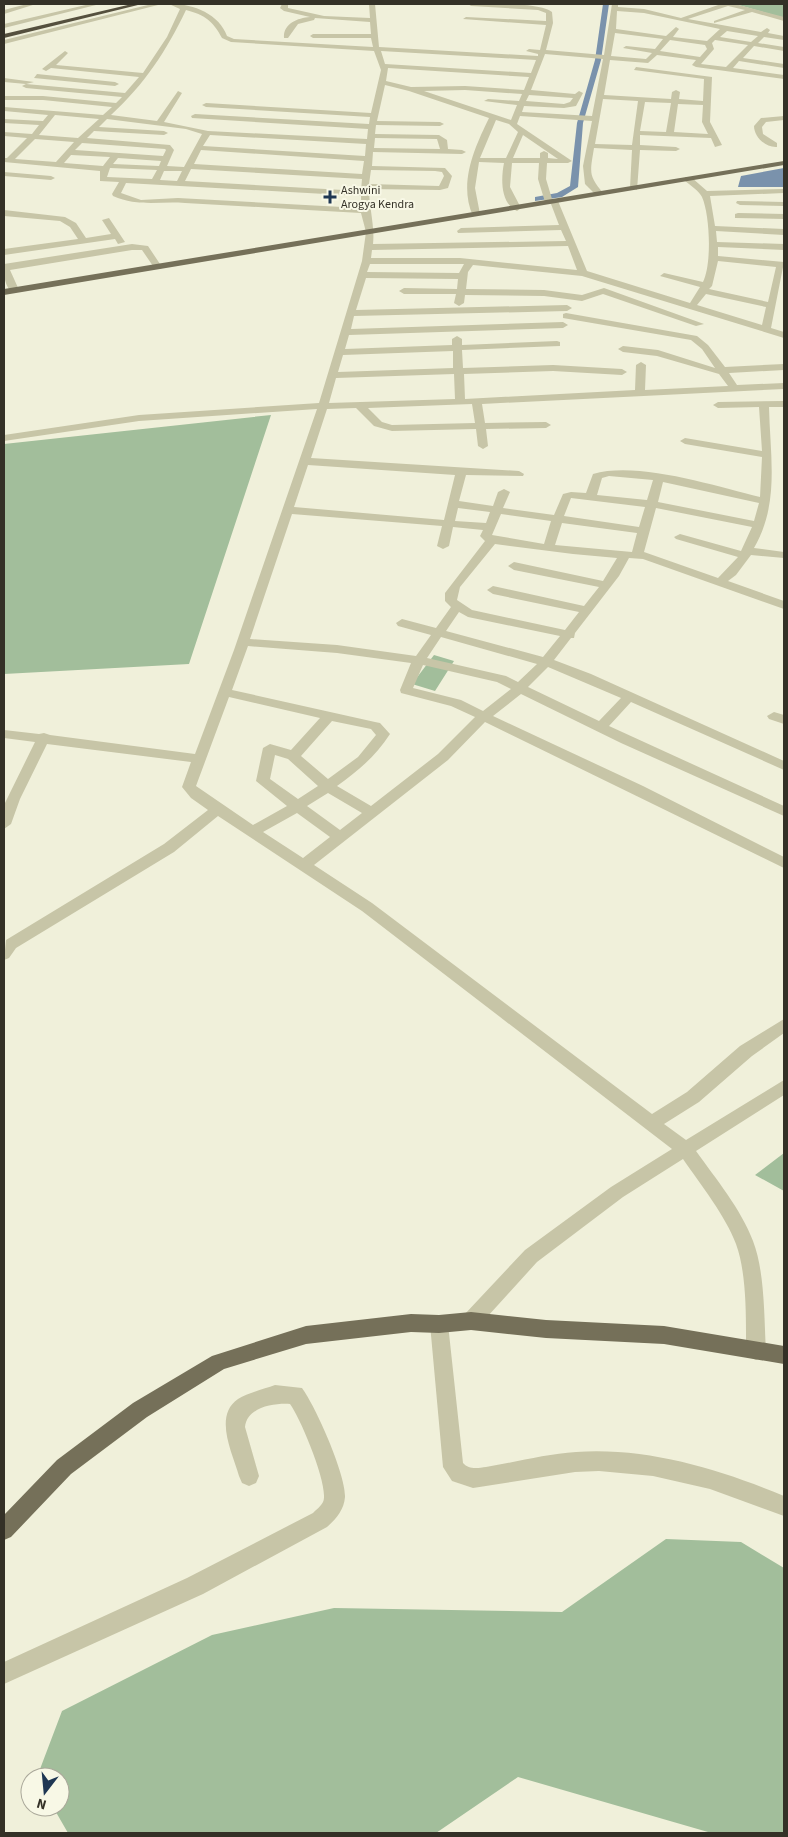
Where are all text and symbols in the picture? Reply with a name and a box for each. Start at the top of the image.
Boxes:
place label: Ashwini Arogya Kendra [341,182,414,213]
marker: Ashwini Arogya Kendra [323,190,337,204]
north arrow [20,1767,70,1817]
text: N [34,1793,49,1814]

